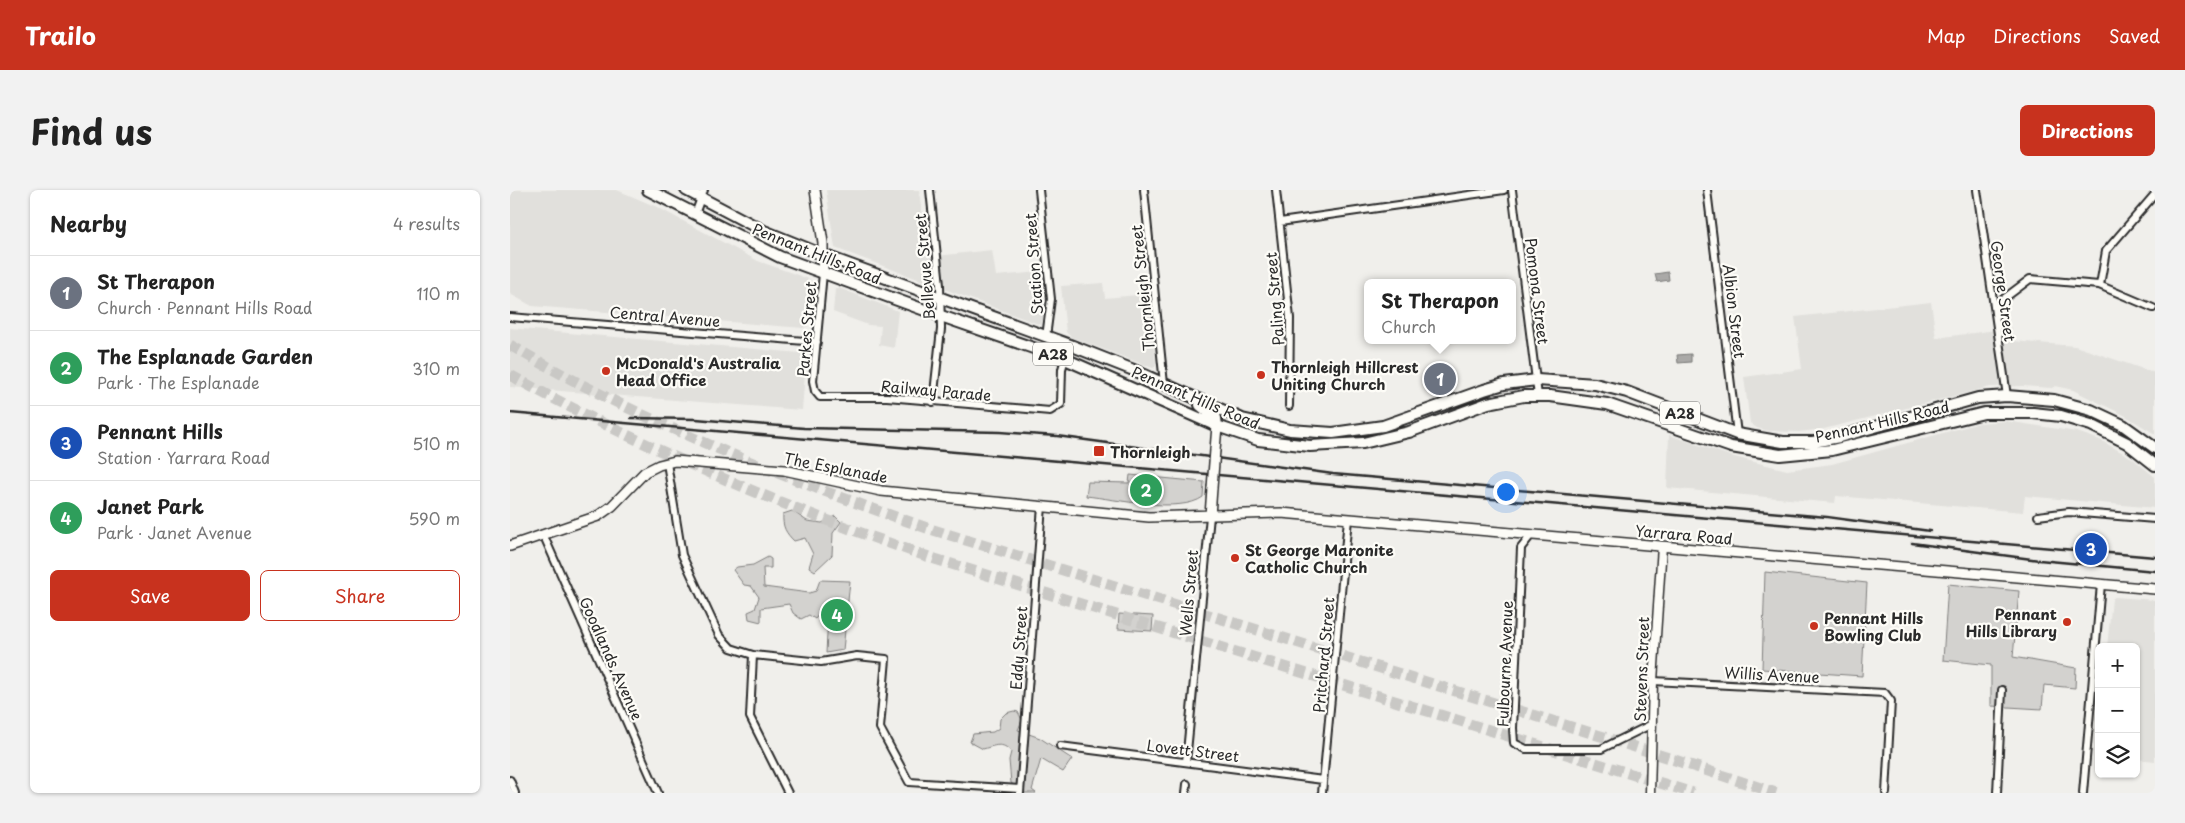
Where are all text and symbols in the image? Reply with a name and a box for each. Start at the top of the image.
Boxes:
text: Trailo [25,17,96,53]
text: Map [1927,22,1965,49]
text: Directions [1993,22,2081,49]
text: Saved [2109,22,2160,49]
text: Find us [30,104,152,157]
button: Directions [2020,105,2155,156]
text: Nearby [50,207,127,239]
text: 4 results [393,211,460,235]
street label: Bellevue Street [908,213,940,321]
street label: Station Street [1018,213,1048,315]
street label: Pennant Hills Road [749,217,885,289]
street label: Thornleigh Street [1124,224,1160,352]
street label: Pomona Street [1520,236,1556,346]
street label: George Street [1986,239,2022,343]
street label: Paling Street [1258,251,1290,347]
street label: Albion Street [1718,262,1752,360]
text: St Therapon [97,267,215,295]
popup [1364,279,1516,344]
street label: Parkes Street [790,280,822,378]
text: 1 [62,281,70,305]
text: 110 m [417,281,460,305]
text: St Therapon [1381,286,1499,314]
text: Church · Pennant Hills Road [97,295,313,319]
street label: Central Avenue [609,300,721,332]
text: Church [1381,314,1436,338]
text: The Esplanade Garden [97,342,313,370]
road number: A28 [1033,342,1073,365]
place label: McDonald's Australia Head Office [616,351,781,391]
place label: Thornleigh Hillcrest Uniting Church [1271,355,1419,395]
text: 2 [60,356,72,380]
text: 310 m [412,356,460,380]
street label: Pennant Hills Road [1128,360,1264,434]
pin: 1 [1424,360,1456,398]
marker: McDonald's Australia Head Office [600,365,612,377]
marker: Thornleigh Hillcrest Uniting Church [1255,369,1267,381]
text: Park · The Esplanade [97,370,260,394]
street label: Railway Parade [880,374,992,406]
street label: Pennant Hills Road [1813,394,1951,448]
road number: A28 [1660,402,1700,424]
text: Pennant Hills [97,417,223,445]
text: 3 [61,431,71,455]
text: 510 m [412,431,460,455]
place label: Thornleigh [1110,440,1191,463]
marker: Thornleigh [1092,444,1106,458]
text: Station · Yarrara Road [97,445,270,469]
street label: The Esplanade [782,446,890,488]
pin: 2 [1130,471,1162,509]
your location [1493,479,1519,505]
text: Janet Park [97,492,204,520]
text: 4 [61,506,71,530]
text: 590 m [408,506,460,530]
street label: Yarrara Road [1634,518,1734,550]
text: Park · Janet Avenue [97,520,252,544]
pin: 3 [2075,530,2107,568]
place label: St George Maronite Catholic Church [1245,538,1394,578]
street label: Wells Street [1173,549,1203,637]
marker: St George Maronite Catholic Church [1229,552,1241,564]
button: Save [50,570,250,621]
button: Share [260,570,460,621]
street label: Goodlands Avenue [574,593,650,723]
pin: 4 [821,596,853,634]
street label: Pritchard Street [1306,596,1340,714]
street label: Fulbourne Avenue [1490,600,1518,728]
place label: Pennant Hills Library [1966,602,2057,642]
street label: Eddy Street [1004,605,1032,691]
place label: Pennant Hills Bowling Club [1824,606,1923,646]
street label: Stevens Street [1628,616,1654,722]
marker: Pennant Hills Library [2061,616,2073,628]
marker: Pennant Hills Bowling Club [1808,620,1820,632]
map controls [2095,643,2140,778]
button: + [2095,643,2140,688]
street label: Willis Avenue [1724,660,1820,688]
button: − [2095,688,2140,733]
street label: Lovett Street [1145,733,1241,767]
button: layers [2095,733,2140,778]

